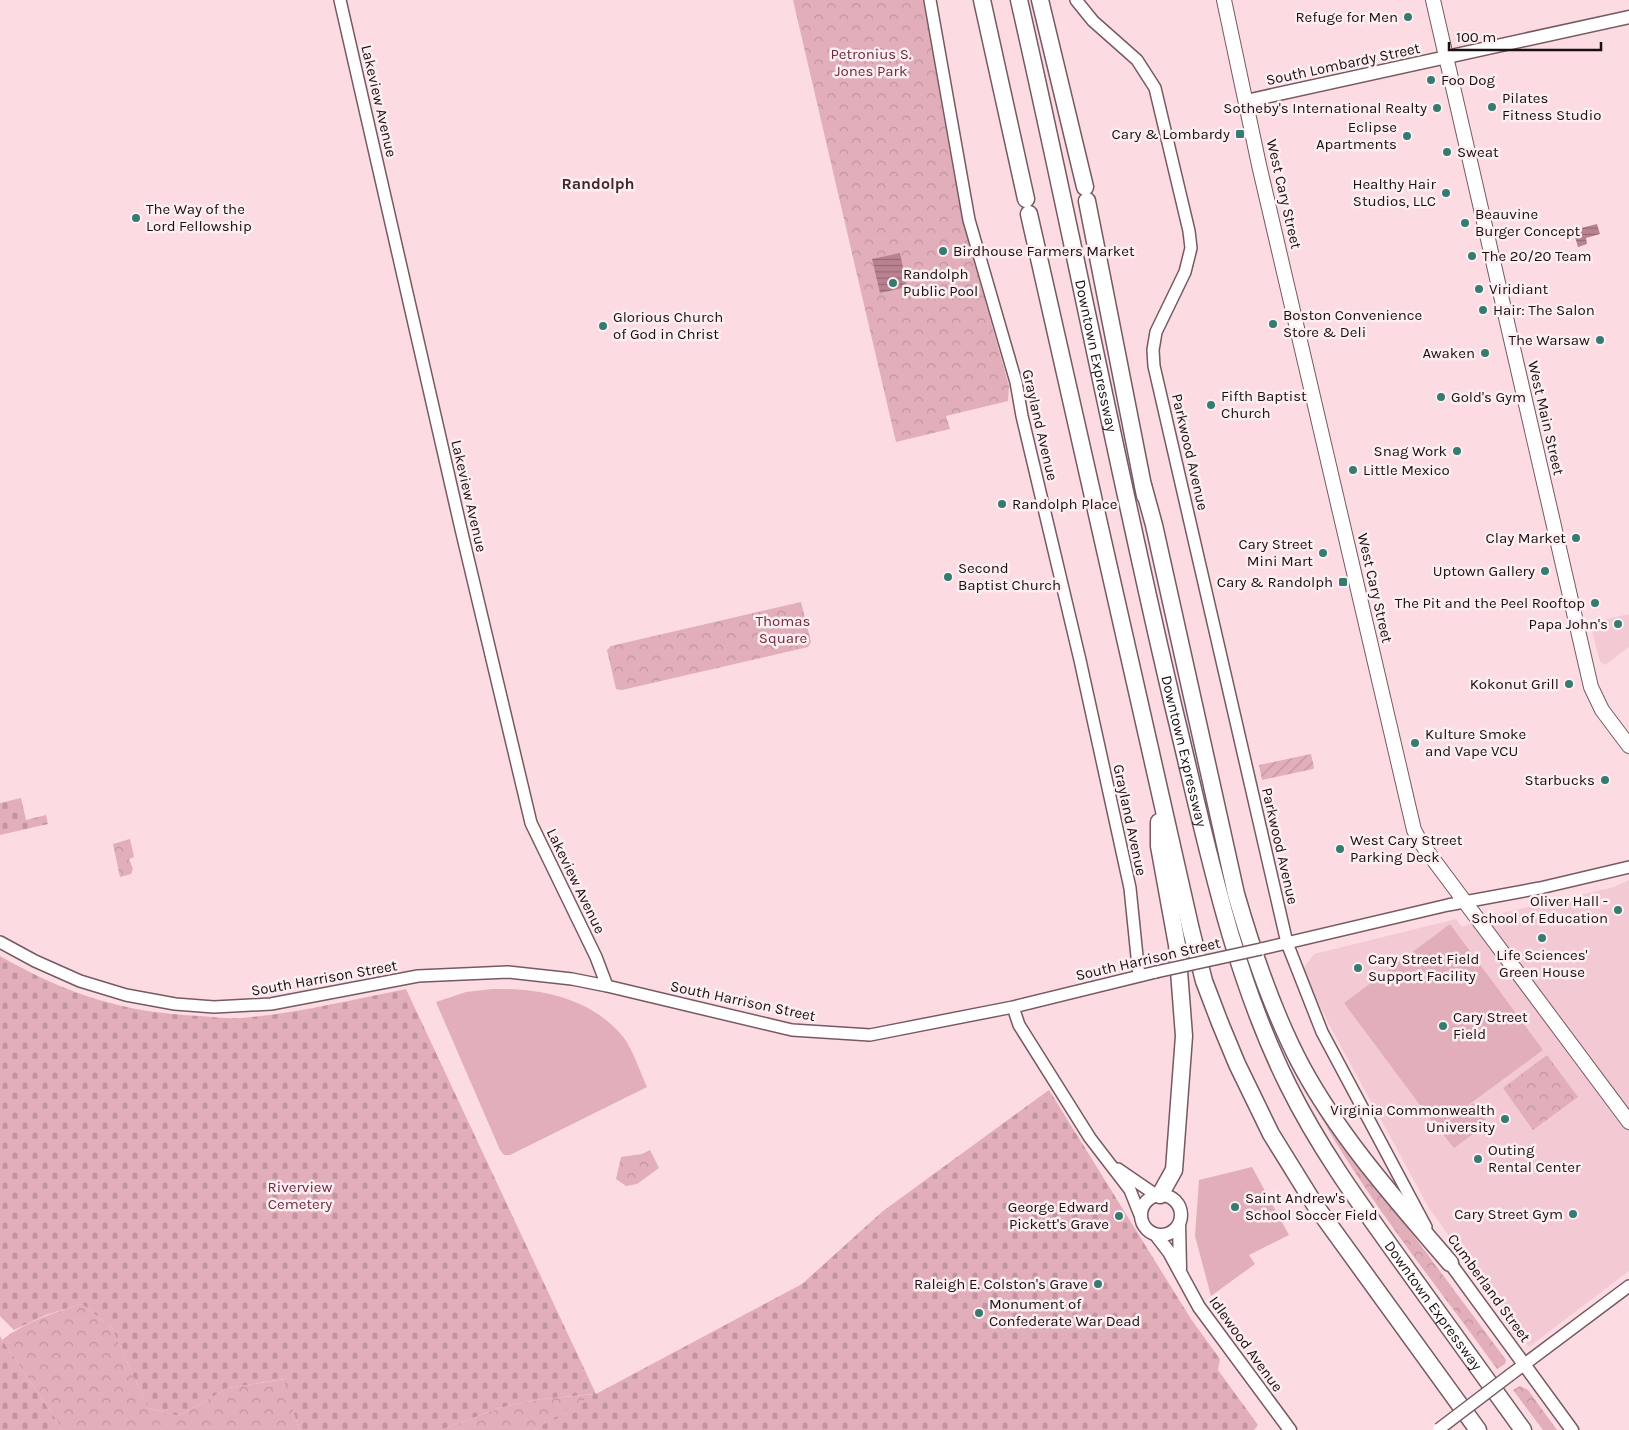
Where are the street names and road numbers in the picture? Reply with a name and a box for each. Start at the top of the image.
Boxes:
street label: South Lombardy Street [1264,39,1422,89]
street label: Lakeview Avenue [357,43,401,159]
street label: West Cary Street [1263,137,1305,251]
street label: Downtown Expressway [1071,278,1121,434]
street label: West Main Street [1524,359,1568,477]
street label: Grayland Avenue [1018,368,1062,482]
street label: Parkwood Avenue [1168,392,1212,512]
street label: Lakeview Avenue [447,438,491,554]
street label: West Cary Street [1354,531,1396,645]
street label: Downtown Expressway [1157,673,1211,829]
street label: Grayland Avenue [1109,763,1151,877]
street label: Parkwood Avenue [1258,786,1302,906]
street label: Lakeview Avenue [543,825,609,937]
street label: South Harrison Street [1074,933,1223,984]
street label: South Harrison Street [250,956,399,1000]
street label: South Harrison Street [669,977,818,1025]
street label: Cumberland Street [1444,1230,1535,1346]
street label: Downtown Expressway [1380,1237,1486,1374]
street label: Idlewood Avenue [1205,1293,1287,1395]

